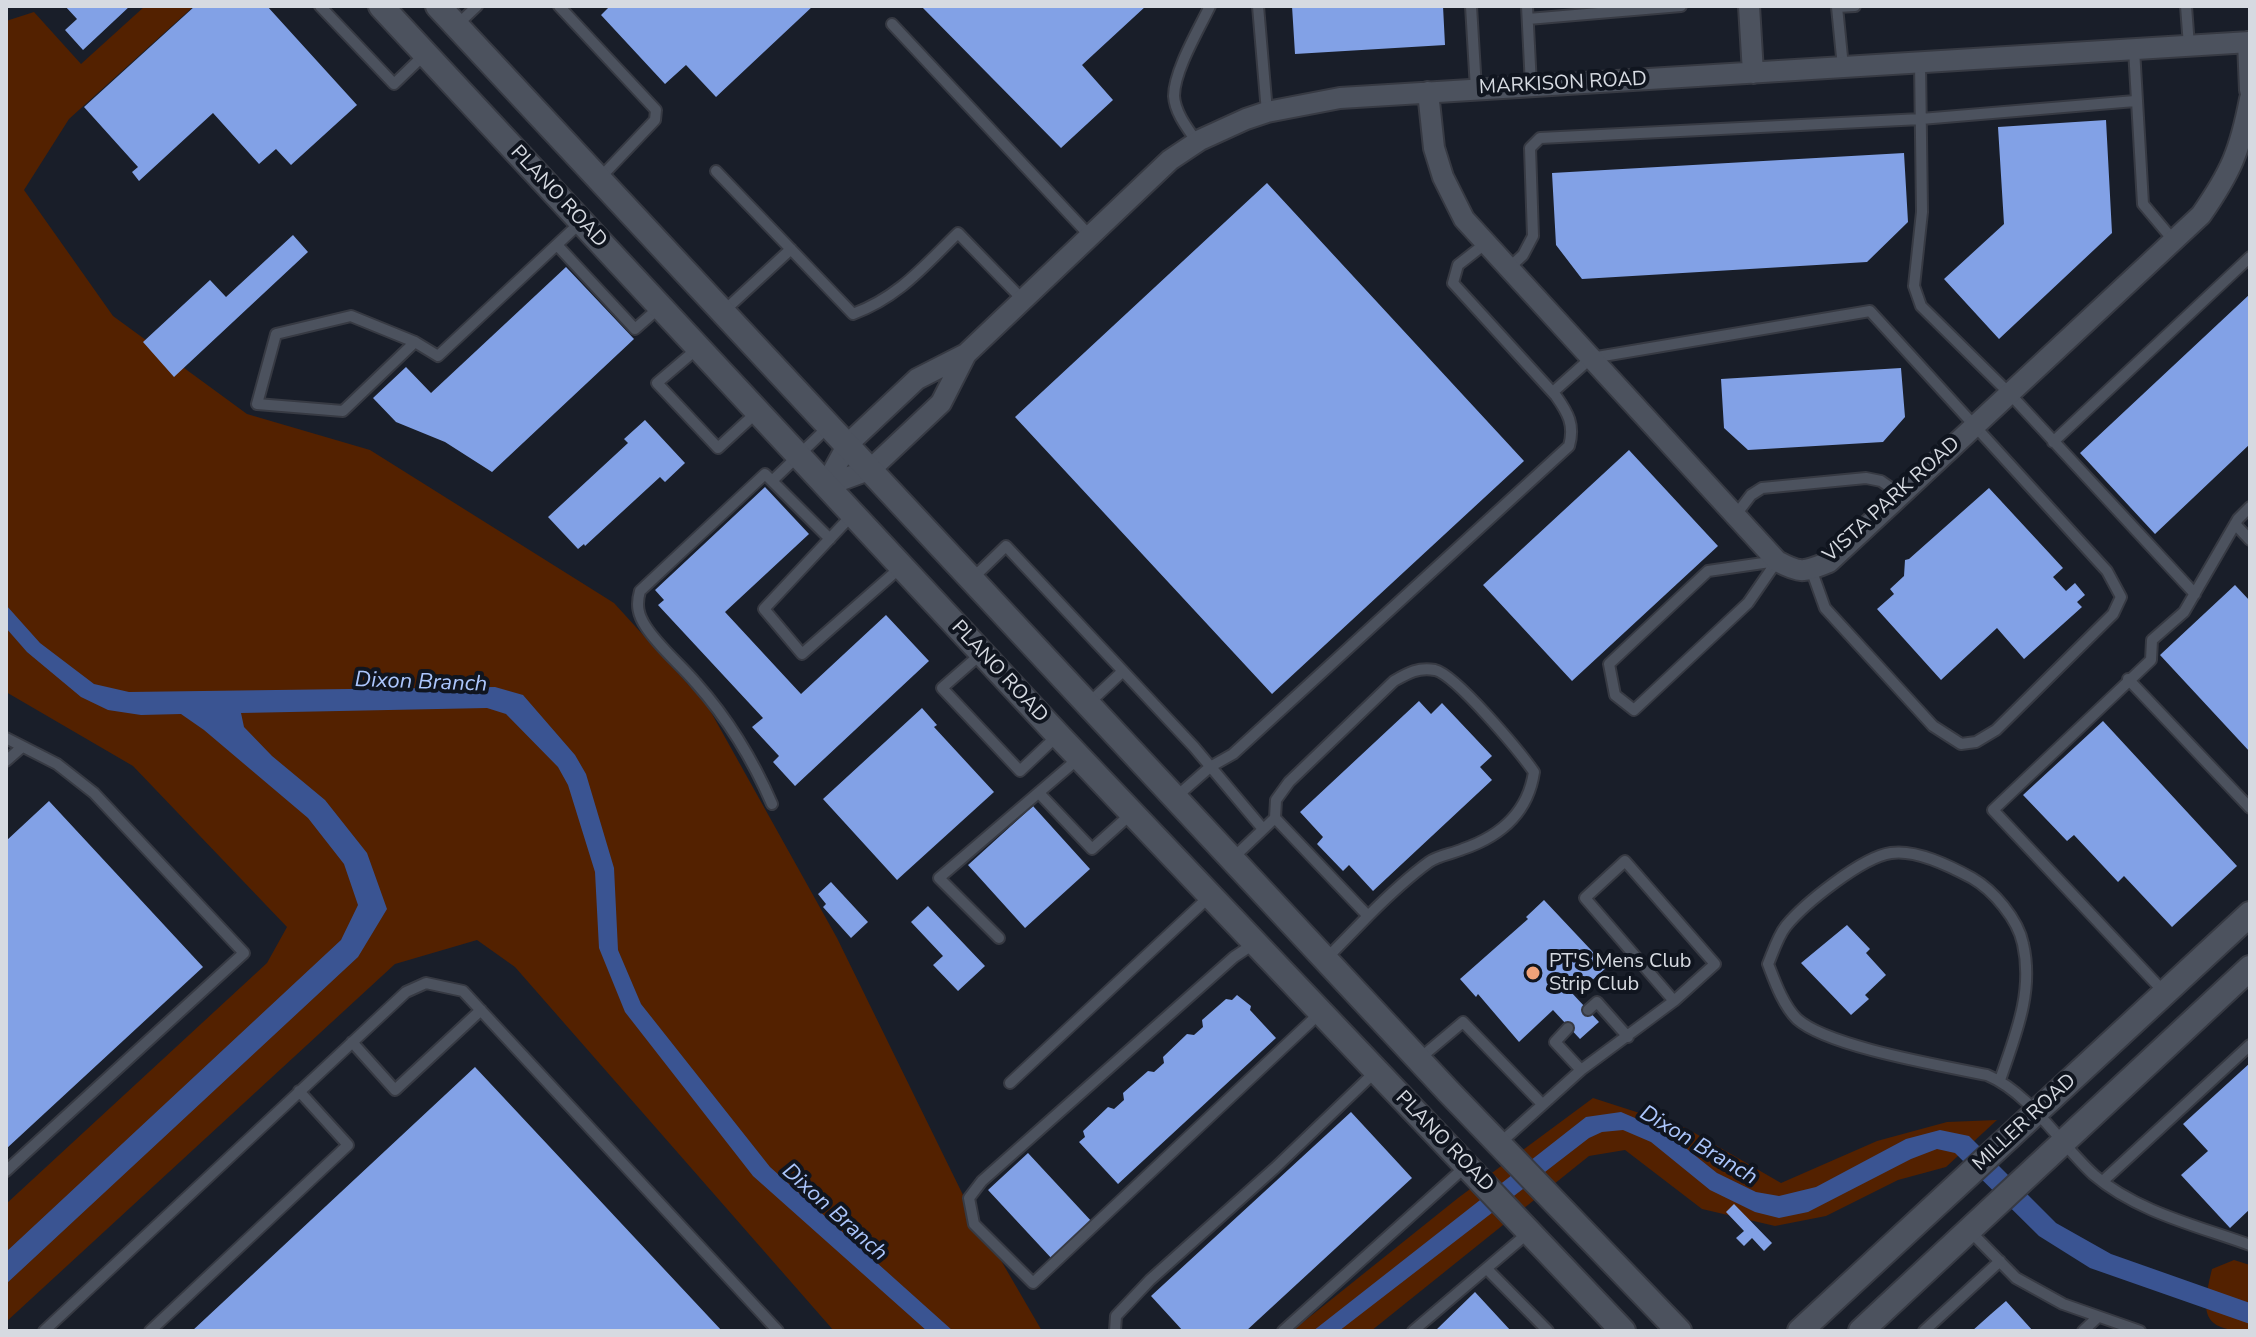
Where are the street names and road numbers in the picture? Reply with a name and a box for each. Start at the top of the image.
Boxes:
street label: MARKISON ROAD [1478,68,1648,100]
street label: PLANO ROAD [505,141,611,253]
street label: VISTA PARK ROAD [1819,432,1965,568]
street label: PLANO ROAD [946,616,1052,728]
street label: MILLER ROAD [1969,1069,2081,1177]
street label: PLANO ROAD [1390,1087,1498,1197]

